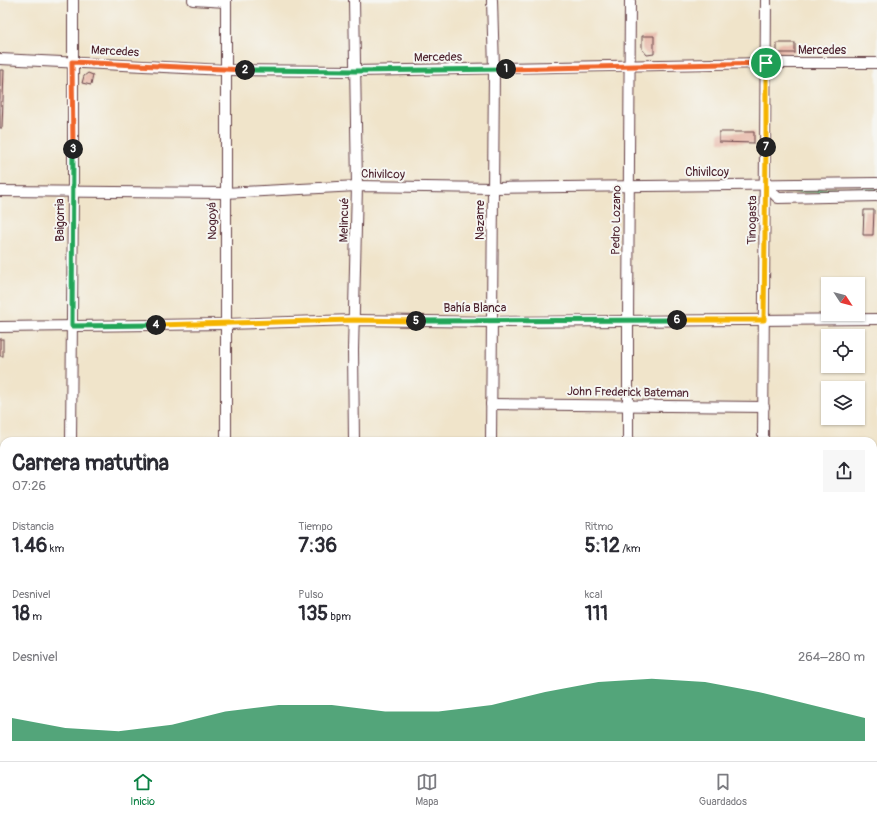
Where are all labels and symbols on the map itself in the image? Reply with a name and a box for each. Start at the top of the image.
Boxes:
street label: Mercedes [91,43,140,60]
street label: Mercedes [798,43,847,58]
pin [749,46,783,80]
street label: Mercedes [414,50,463,65]
pin: 1 [496,59,516,79]
pin: 2 [235,60,255,80]
pin: 7 [756,137,776,157]
pin: 3 [63,139,83,159]
street label: Chivilcoy [685,165,729,180]
street label: Chivilcoy [361,167,405,182]
street label: Pedro Lozano [608,184,625,255]
street label: Tinogasta [745,195,760,245]
street label: Baigorria [53,198,68,242]
street label: Melincué [337,198,352,243]
street label: Nazarre [473,200,488,240]
street label: Nogoyá [205,202,220,240]
north arrow [821,277,865,321]
street label: Bahía Blanca [444,301,507,316]
pin: 6 [667,310,687,330]
pin: 5 [406,311,426,331]
pin: 4 [146,315,166,335]
street label: John Frederick Bateman [567,384,689,401]

